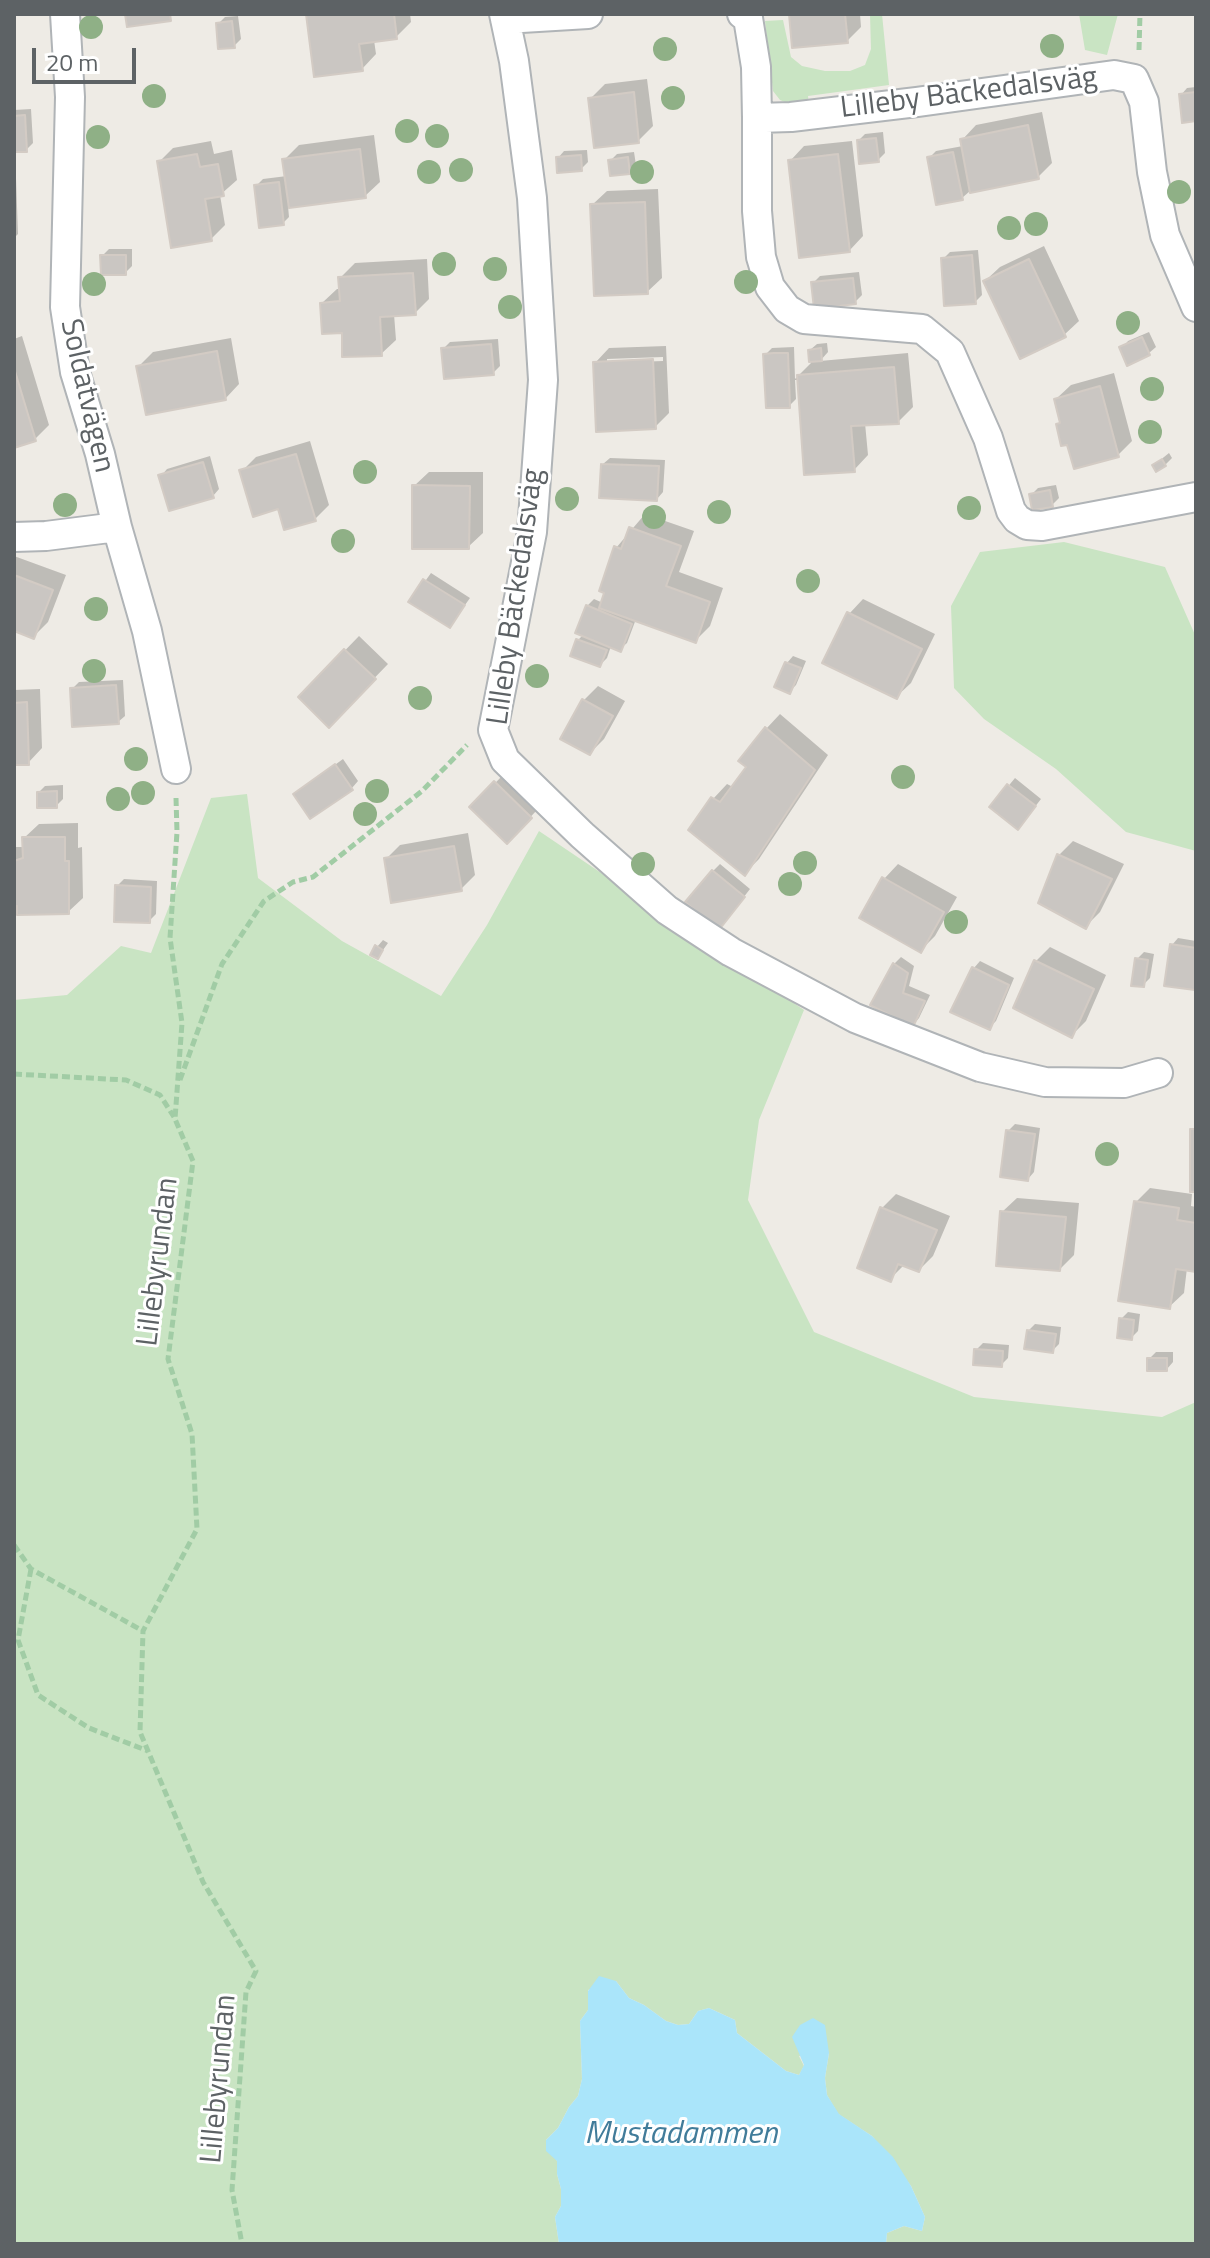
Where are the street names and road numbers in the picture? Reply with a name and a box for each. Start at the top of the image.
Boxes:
street label: Lilleby Bäckedalsväg [839,60,1099,128]
street label: Soldatvägen [51,316,121,476]
street label: Lilleby Bäckedalsväg [481,467,553,727]
street label: Lillebyrundan [131,1176,187,1348]
street label: Lillebyrundan [195,1993,245,2165]

